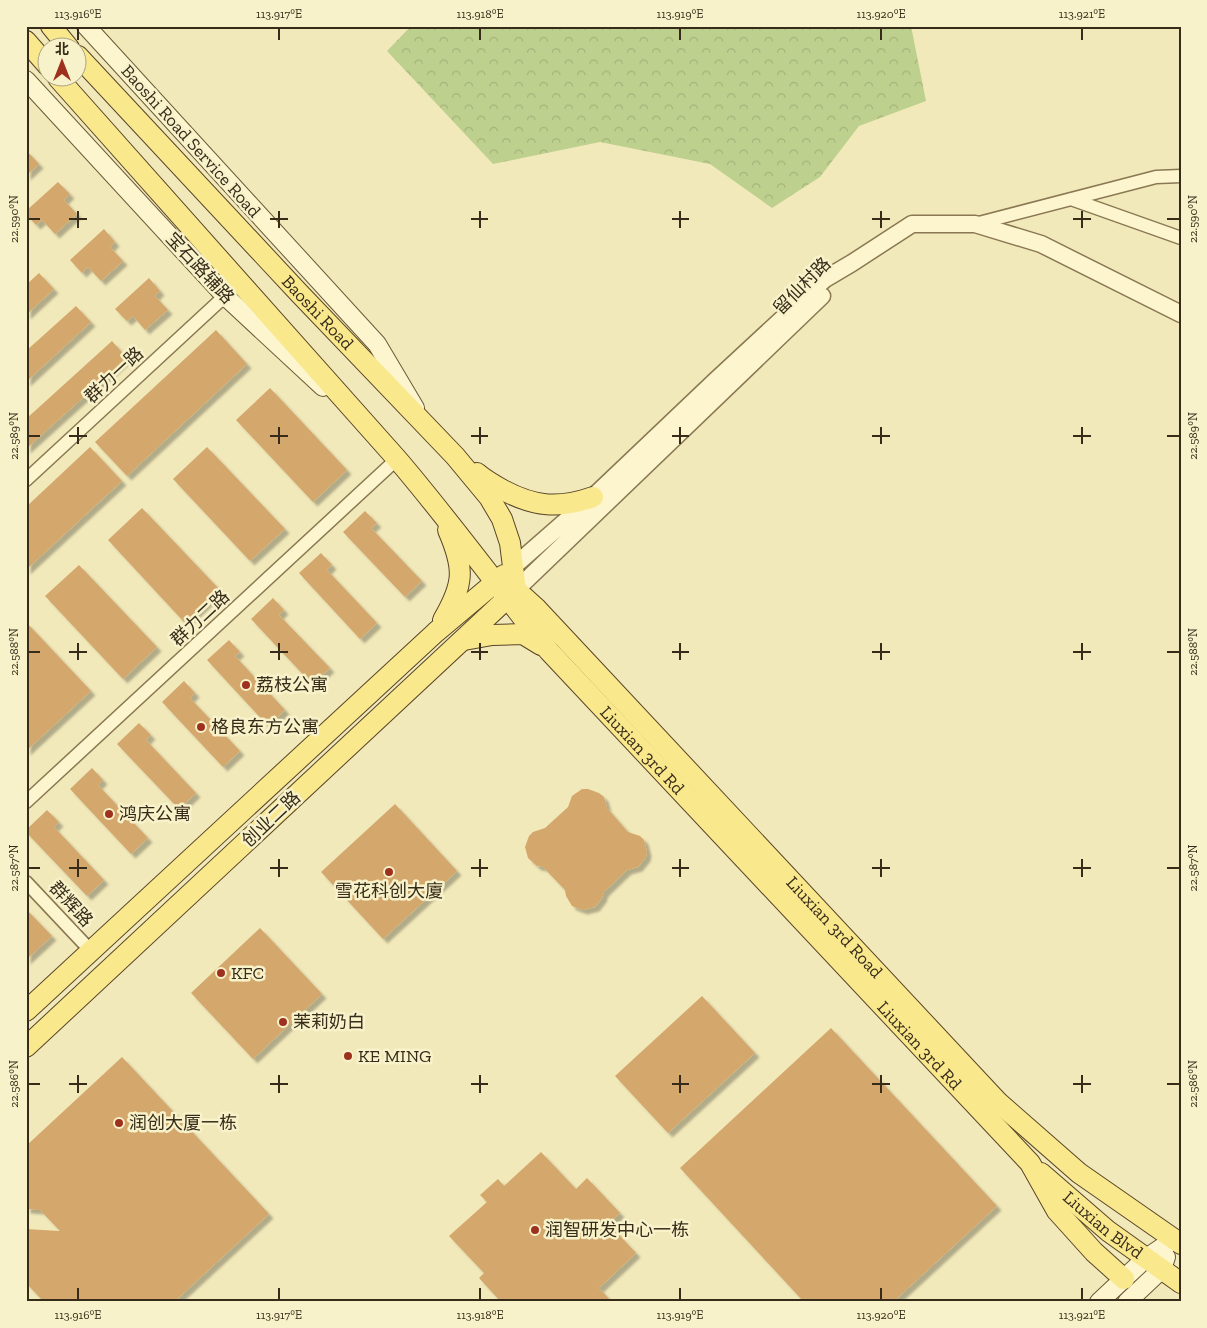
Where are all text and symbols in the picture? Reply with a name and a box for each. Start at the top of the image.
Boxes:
text: 113.916°E [55,7,101,21]
text: 113.917°E [256,7,302,21]
text: 113.918°E [457,7,503,21]
text: 113.919°E [657,7,703,21]
text: 113.920°E [857,7,905,21]
text: 113.921°E [1059,7,1105,21]
north arrow [38,38,88,88]
text: 北 [55,41,69,58]
street label: Baoshi Road Service Road [117,60,266,222]
text: 22.590°N [7,195,21,243]
text: 22.590°N [1186,195,1200,243]
street label: 宝石路辅路 [161,228,239,308]
street label: 留仙村路 [769,253,835,319]
street label: Baoshi Road [277,271,358,354]
street label: 群力一路 [80,342,148,408]
text: 22.589°N [7,412,21,460]
text: 22.589°N [1186,412,1200,460]
street label: 群力二路 [166,585,234,651]
text: 22.588°N [7,628,21,676]
text: 22.588°N [1186,628,1200,676]
place label: 荔枝公寓 [256,674,328,696]
marker: 荔枝公寓 [240,679,252,691]
street label: Liuxian 3rd Rd [595,701,689,799]
place label: 格良东方公寓 [211,716,319,738]
marker: 格良东方公寓 [195,721,207,733]
street label: 创业二路 [237,786,305,852]
place label: 鸿庆公寓 [119,803,191,825]
marker: 鸿庆公寓 [103,808,115,820]
text: 22.587°N [7,844,21,891]
text: 22.587°N [1186,844,1200,891]
marker: 雪花科创大廈 [383,866,395,878]
street label: Liuxian 3rd Road [782,872,888,983]
street label: 群辉路 [45,877,97,931]
place label: 雪花科创大廈 [335,880,443,902]
place label: KFC [231,962,264,984]
marker: KFC [215,967,227,979]
street label: Liuxian 3rd Rd [873,996,966,1094]
place label: 茉莉奶白 [293,1011,365,1033]
marker: 茉莉奶白 [277,1016,289,1028]
place label: KE MING [358,1045,431,1067]
marker: KE MING [342,1050,354,1062]
text: 22.586°N [7,1060,21,1108]
text: 22.586°N [1186,1060,1200,1108]
place label: 润创大厦一栋 [129,1112,237,1134]
marker: 润创大厦一栋 [113,1117,125,1129]
street label: Liuxian Blvd [1059,1186,1148,1264]
place label: 润智研发中心一栋 [545,1219,689,1241]
marker: 润智研发中心一栋 [529,1224,541,1236]
text: 113.916°E [55,1308,101,1322]
text: 113.917°E [256,1308,302,1322]
text: 113.918°E [457,1308,503,1322]
text: 113.919°E [657,1308,703,1322]
text: 113.920°E [857,1308,905,1322]
text: 113.921°E [1059,1308,1105,1322]

